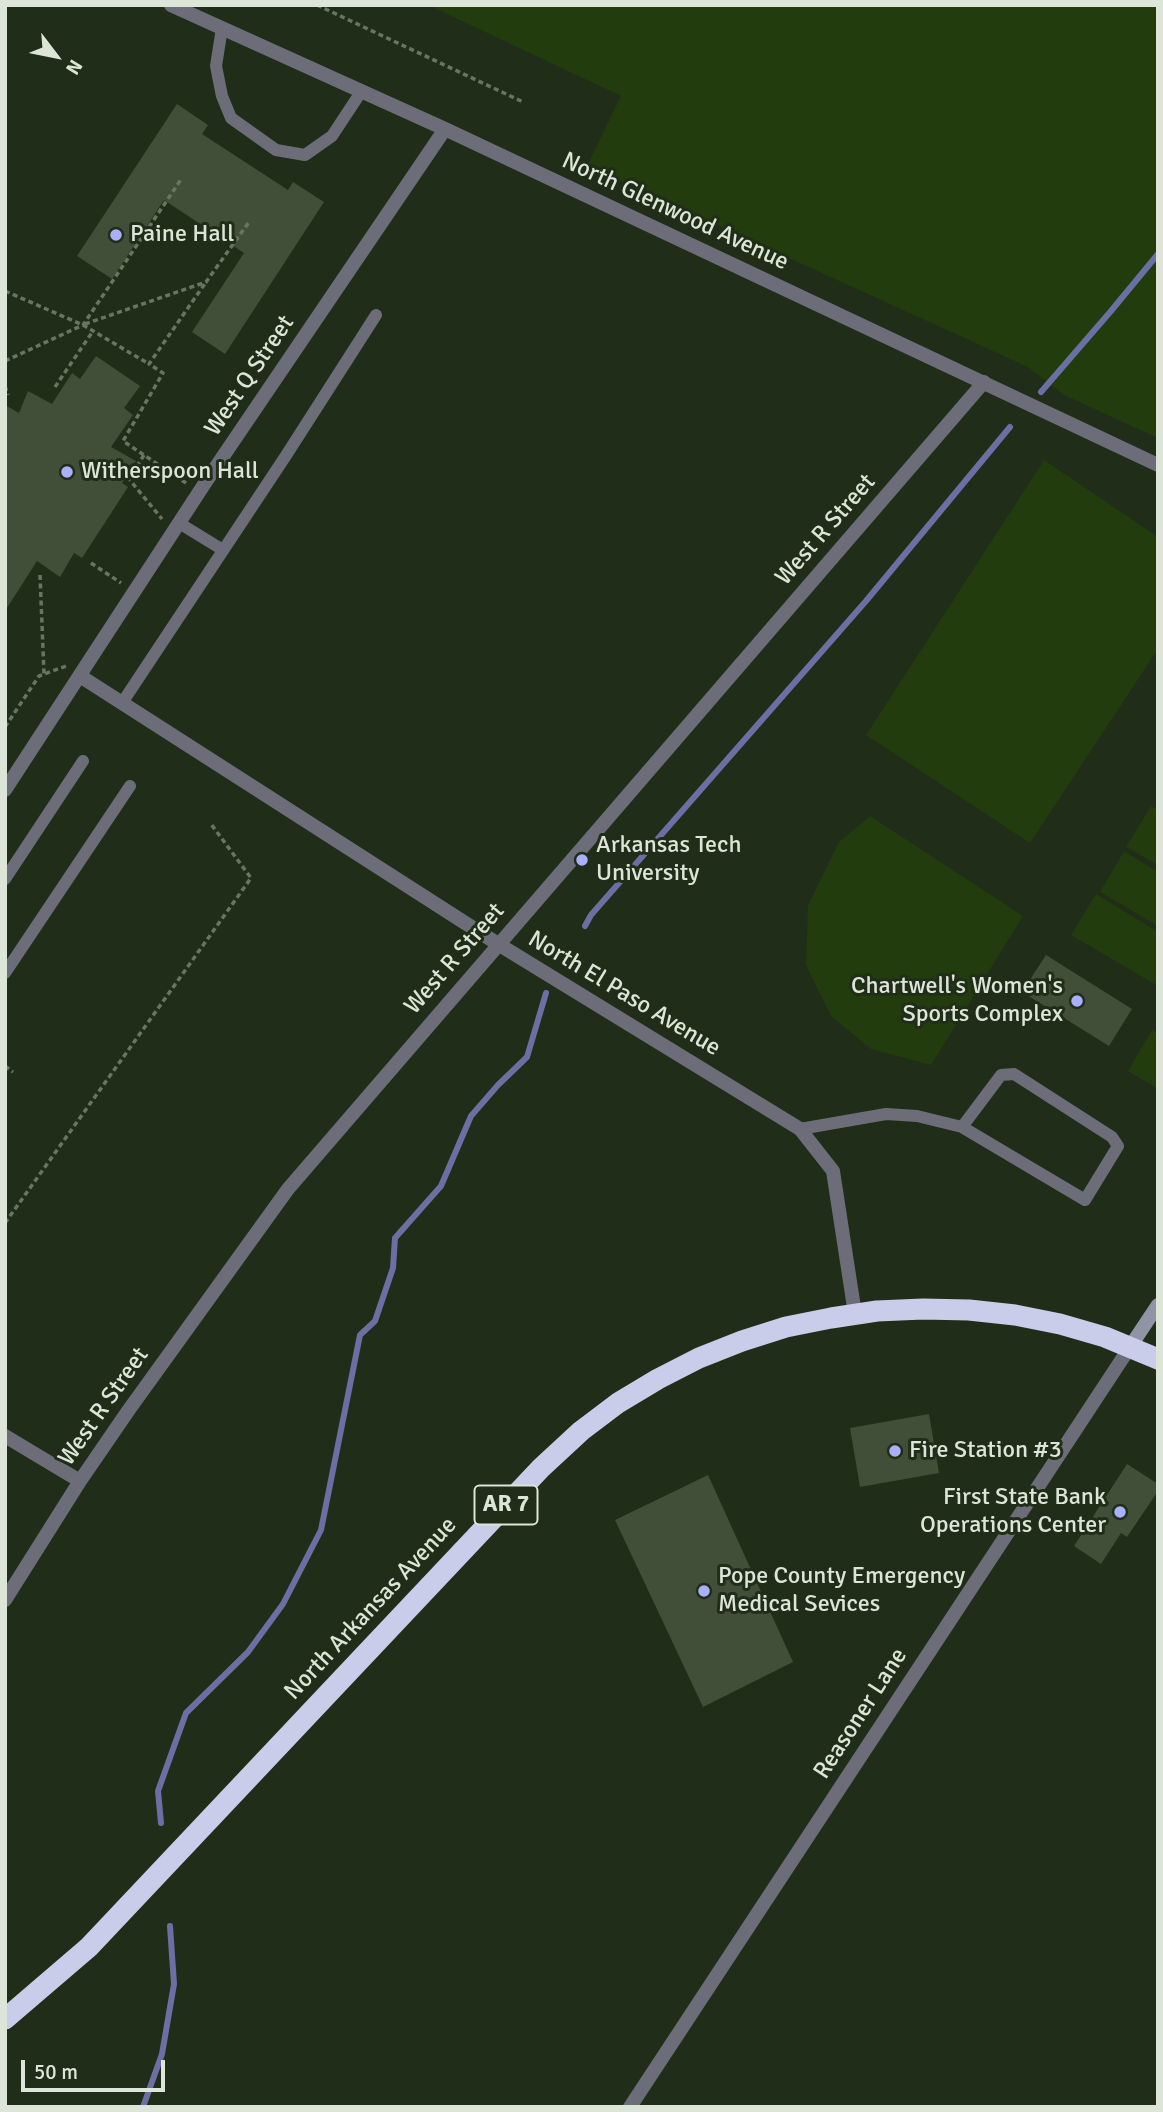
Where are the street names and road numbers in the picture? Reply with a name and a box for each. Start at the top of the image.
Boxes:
street label: North Glenwood Avenue [557,147,793,277]
street label: West Q Street [199,310,301,442]
street label: West R Street [770,469,882,591]
street label: West R Street [399,898,511,1020]
street label: North El Paso Avenue [523,925,725,1063]
street label: West R Street [53,1342,155,1472]
road number: AR 7 [475,1486,538,1524]
street label: North Arkansas Avenue [279,1512,463,1706]
street label: Reasoner Lane [808,1643,914,1785]

